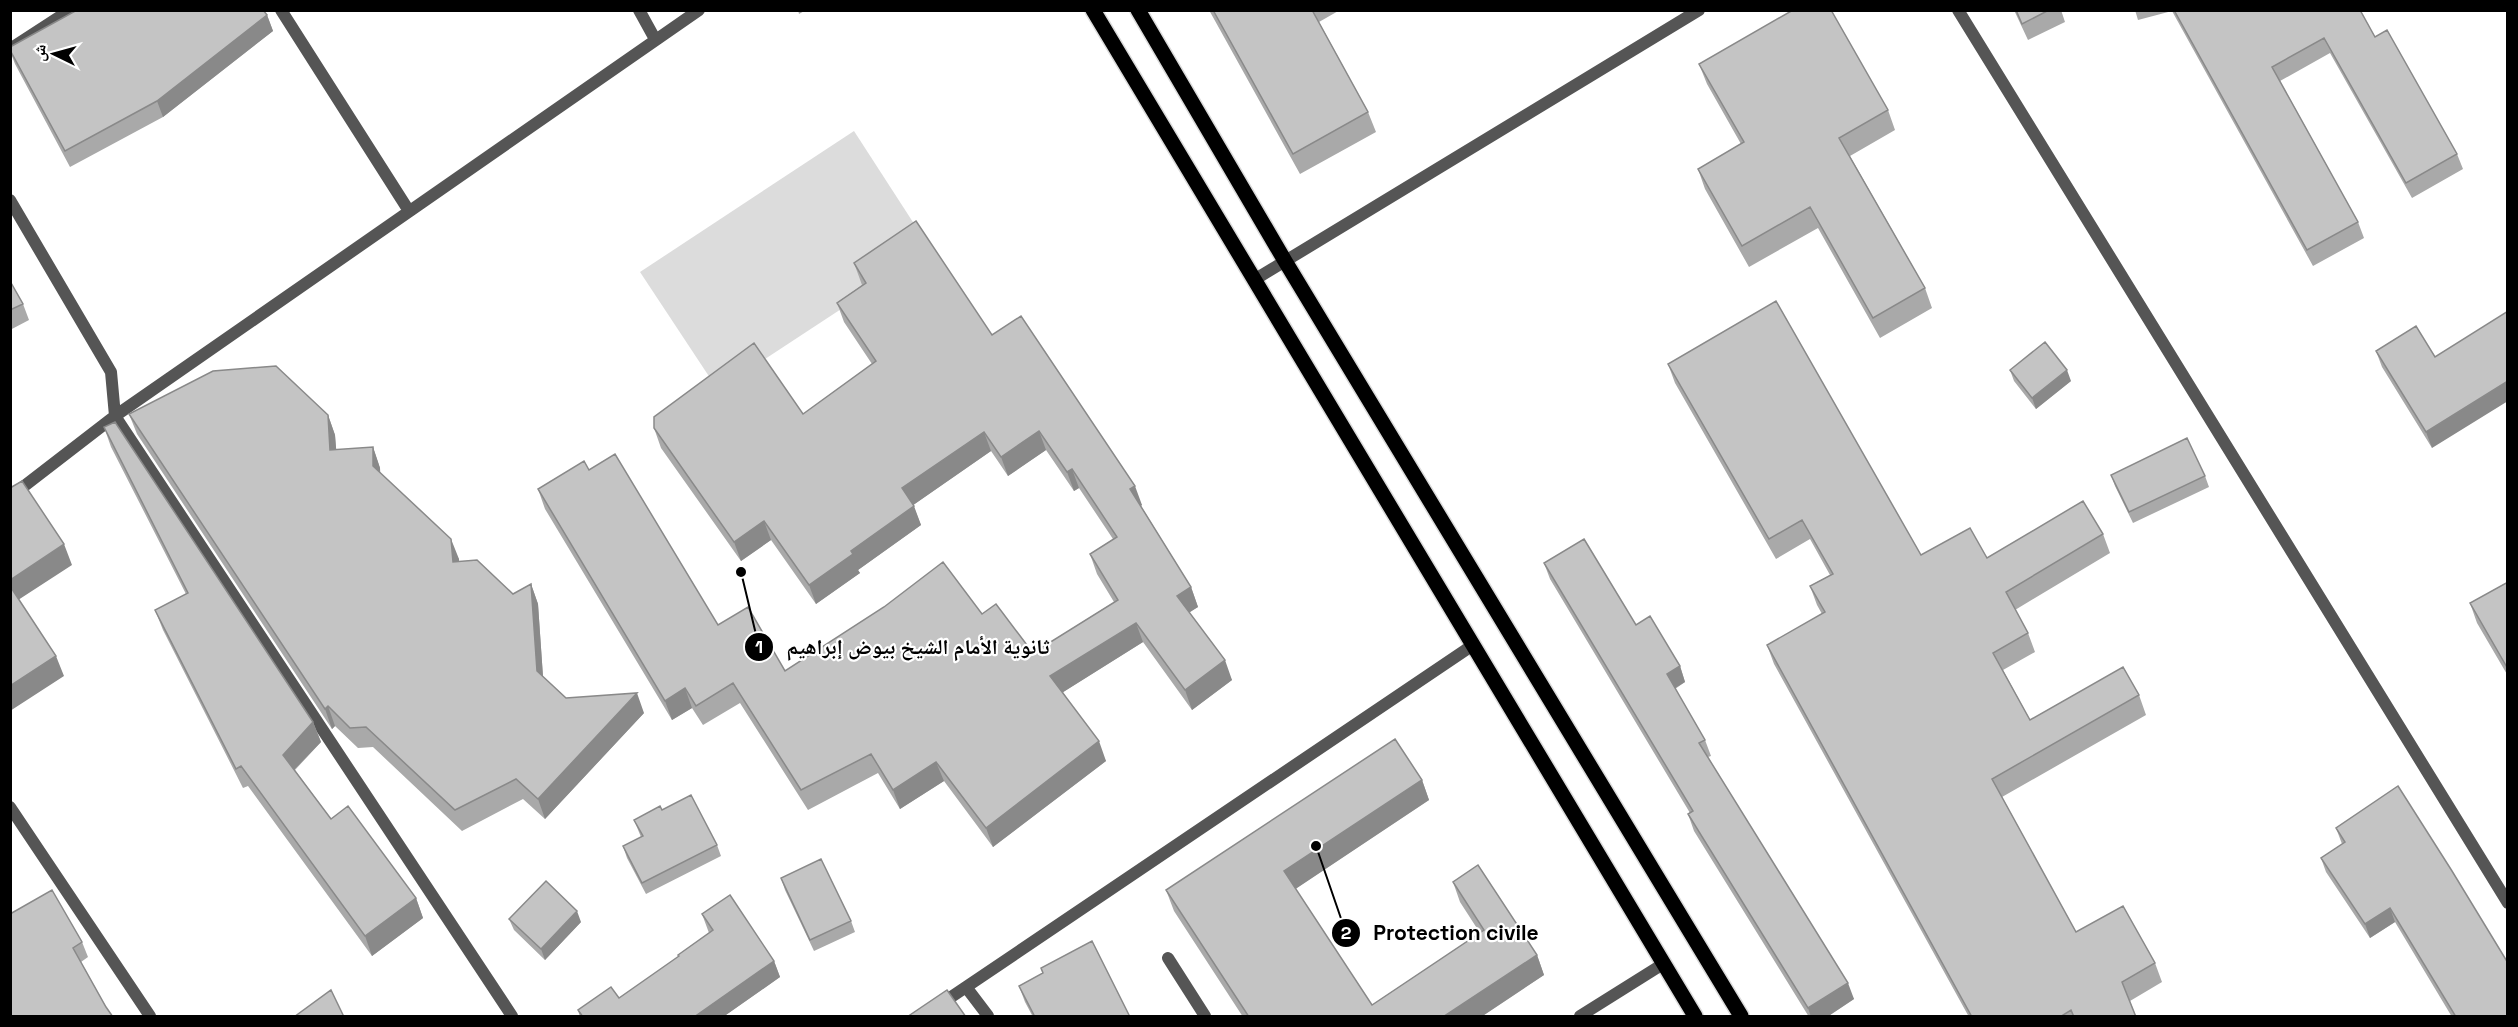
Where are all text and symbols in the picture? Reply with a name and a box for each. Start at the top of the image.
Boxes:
north arrow [24,24,84,84]
text: ش [28,43,51,62]
callout: ثانوية الأمام الشيخ بيوض إبراهيم [744,628,1061,667]
text: ثانوية الأمام الشيخ بيوض إبراهيم [787,633,1050,661]
text: 1 [755,635,763,658]
callout: Protection civile [1331,914,1550,953]
text: Protection civile [1373,919,1539,946]
text: 2 [1341,921,1352,944]

